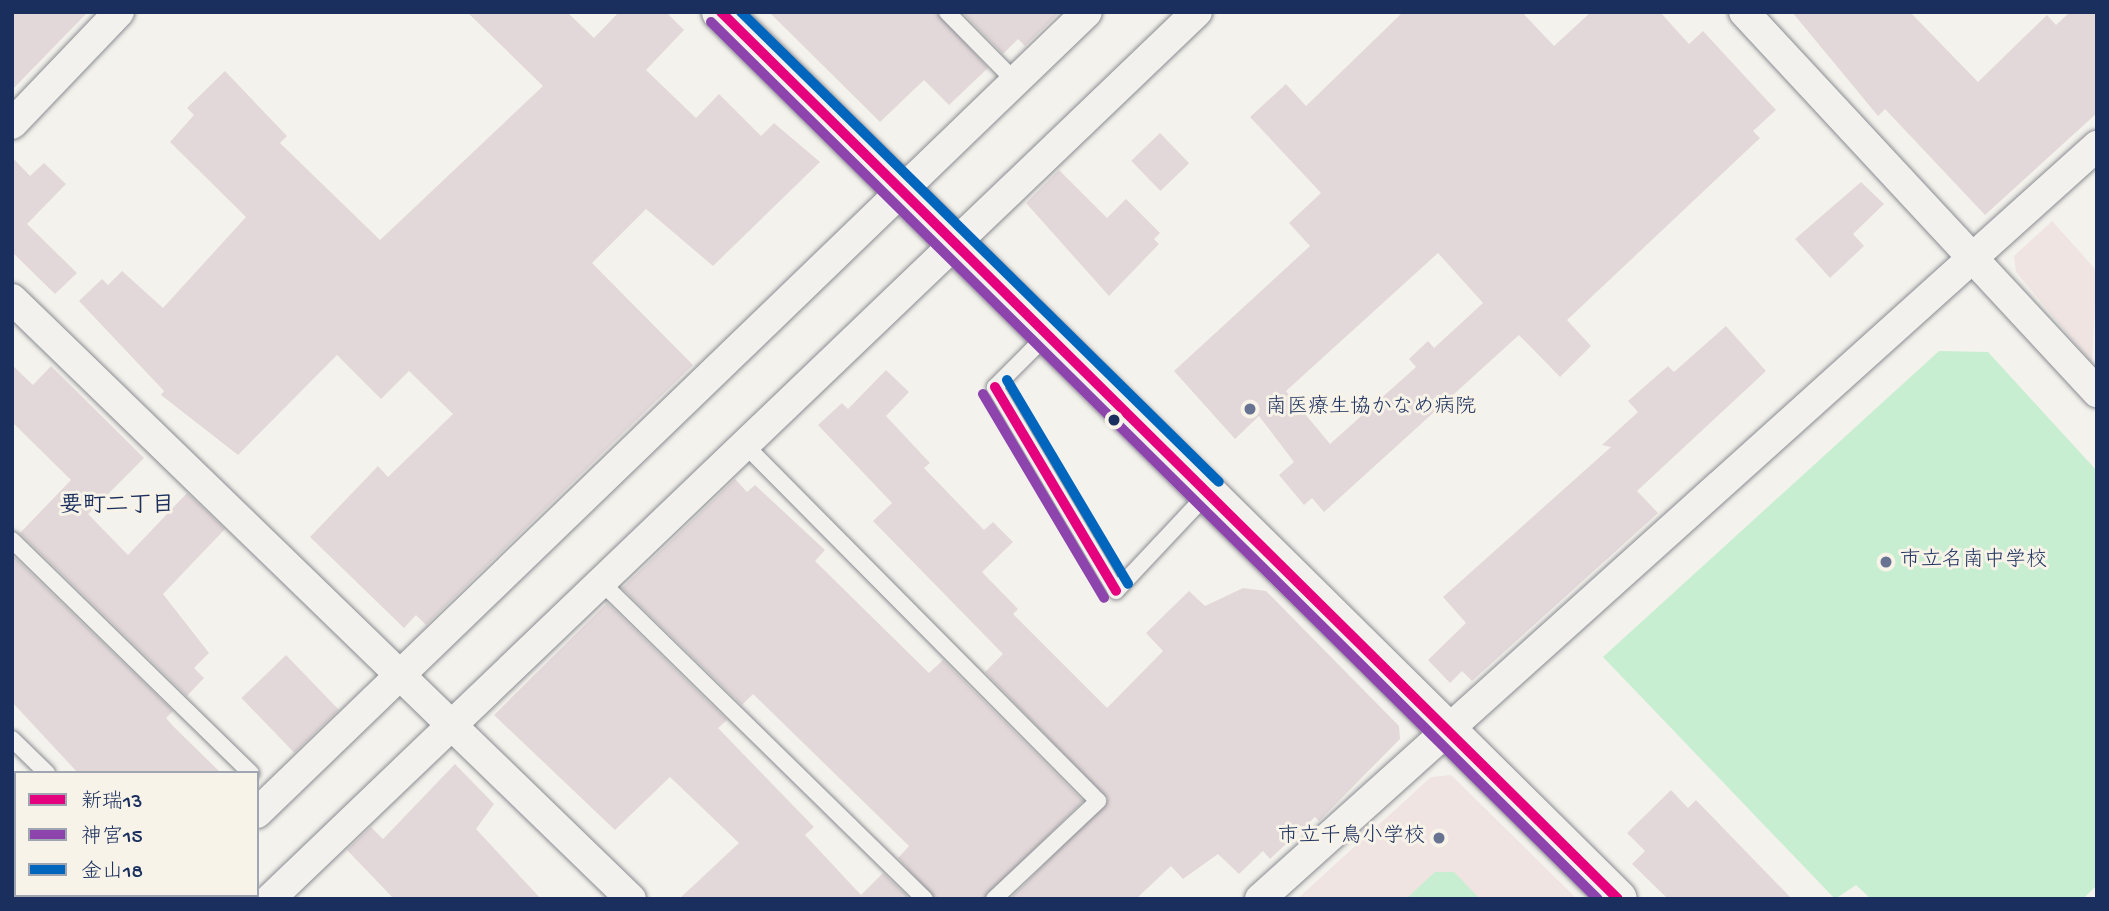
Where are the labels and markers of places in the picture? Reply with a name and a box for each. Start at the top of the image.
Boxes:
place label: 南医療生協かなめ病院 [1266,396,1476,422]
marker: 南医療生協かなめ病院 [1240,399,1260,419]
unlabelled marker [1107,413,1121,427]
place label: 市立名南中学校 [1900,549,2047,575]
marker: 市立名南中学校 [1878,554,1894,570]
place label: 市立千鳥小学校 [1278,825,1425,851]
marker: 市立千鳥小学校 [1431,830,1447,846]

